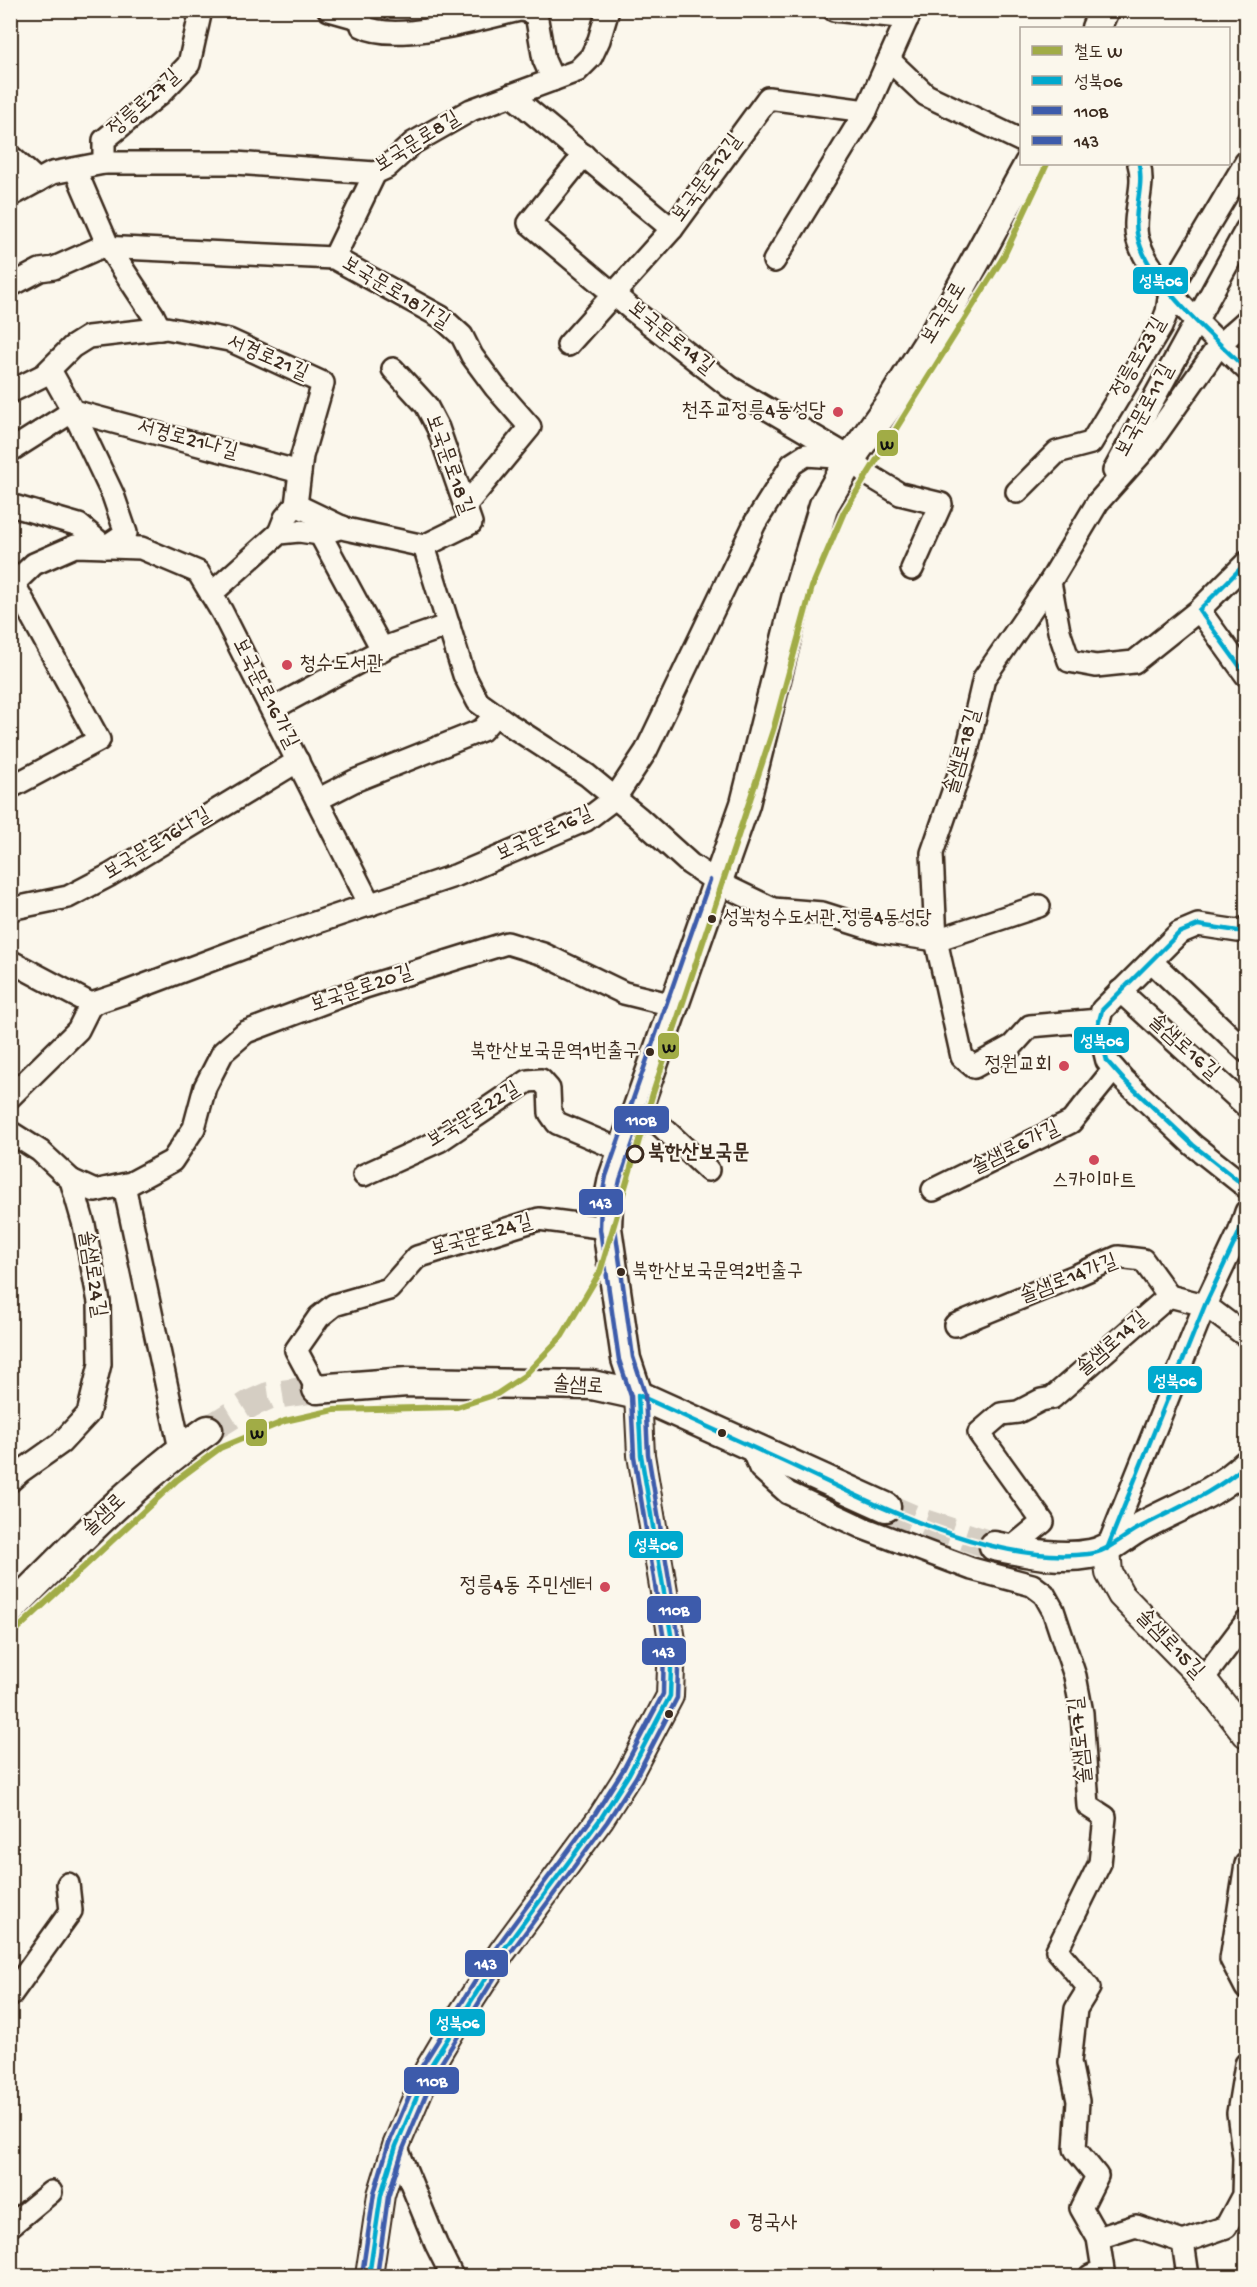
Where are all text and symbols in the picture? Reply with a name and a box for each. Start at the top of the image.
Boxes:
legend [1020,27,1230,165]
text: 철도 W [1074,43,1123,64]
street label: 정릉로27길 [104,65,186,143]
text: 성북06 [1074,73,1123,94]
text: 110B [1073,103,1109,124]
street label: 보국문로8길 [371,107,465,179]
street label: 보국문로12길 [668,130,749,228]
text: 143 [1073,133,1099,154]
street label: 보국문로18가길 [337,252,454,336]
line badge: 성북06 [1132,266,1189,295]
text: 성북06 [1140,273,1183,293]
street label: 보국문로 [917,279,973,349]
street label: 보국문로14길 [622,297,718,381]
street label: 정릉로23길 [1107,313,1173,403]
street label: 서경로21길 [222,331,312,387]
street label: 보국문로11길 [1111,360,1181,462]
place label: 천주교정릉4동성당 [681,400,826,425]
marker: 천주교정릉4동성당 [831,405,845,419]
street label: 보국문로18길 [418,412,478,518]
street label: 서경로21나길 [134,416,240,466]
line badge: W [876,429,899,457]
text: W [879,437,894,456]
street label: 보국문로16가길 [226,635,303,753]
place label: 청수도서관 [299,653,384,678]
marker: 청수도서관 [280,658,294,672]
street label: 솔샘로18길 [939,706,988,798]
street label: 보국문로16길 [493,802,597,868]
street label: 보국문로16나길 [100,803,216,887]
place label: 성북청수도서관.정릉4동성당 [723,907,932,931]
marker: 성북청수도서관.정릉4동성당 [706,913,718,925]
street label: 보국문로20길 [307,961,417,1019]
street label: 솔샘로16길 [1142,1009,1224,1086]
line badge: 성북06 [1073,1026,1130,1054]
line badge: W [657,1032,680,1060]
text: 성북06 [1081,1033,1124,1053]
place label: 북한산보국문역1번출구 [470,1040,639,1064]
text: W [661,1040,676,1059]
marker: 북한산보국문역1번출구 [644,1046,656,1058]
place label: 정원교회 [984,1054,1052,1079]
marker: 정원교회 [1057,1059,1071,1073]
street label: 보국문로22길 [423,1078,525,1154]
line badge: 110B [613,1105,670,1134]
text: 110B [625,1113,657,1132]
street label: 솔샘로6가길 [967,1116,1064,1181]
place label: 북한산보국문 [648,1142,749,1167]
marker: 북한산보국문 [626,1145,644,1163]
marker: 스카이마트 [1087,1153,1101,1167]
place label: 스카이마트 [1052,1170,1136,1195]
line badge: 143 [578,1188,624,1216]
text: 143 [589,1196,612,1215]
street label: 보국문로24길 [428,1211,536,1263]
street label: 솔샘로24길 [72,1229,111,1319]
street label: 솔샘로14가길 [1016,1249,1122,1310]
place label: 북한산보국문역2번출구 [632,1260,803,1284]
marker: 북한산보국문역2번출구 [615,1266,627,1278]
street label: 솔샘로14길 [1072,1307,1154,1383]
line badge: 성북06 [1147,1365,1203,1394]
street label: 솔샘로 [552,1372,604,1401]
text: 성북06 [1154,1373,1197,1393]
line badge: W [245,1418,268,1447]
text: W [249,1426,264,1445]
unlabelled marker [716,1427,728,1439]
street label: 솔샘로 [77,1489,132,1542]
line badge: 성북06 [628,1530,684,1559]
text: 성북06 [635,1537,678,1557]
place label: 정릉4동 주민센터 [460,1575,593,1600]
marker: 정릉4동 주민센터 [598,1580,612,1594]
line badge: 110B [646,1595,702,1624]
text: 110B [658,1603,690,1622]
street label: 솔샘로15길 [1130,1604,1209,1685]
line badge: 143 [641,1637,687,1666]
text: 143 [652,1645,675,1664]
street label: 솔샘로17길 [1064,1695,1099,1785]
unlabelled marker [663,1708,675,1720]
line badge: 143 [464,1949,509,1978]
text: 143 [474,1957,497,1976]
line badge: 성북06 [429,2008,486,2037]
text: 성북06 [437,2015,480,2035]
line badge: 110B [403,2066,460,2095]
text: 110B [416,2074,448,2093]
place label: 경국사 [747,2212,798,2237]
marker: 경국사 [728,2217,742,2231]

